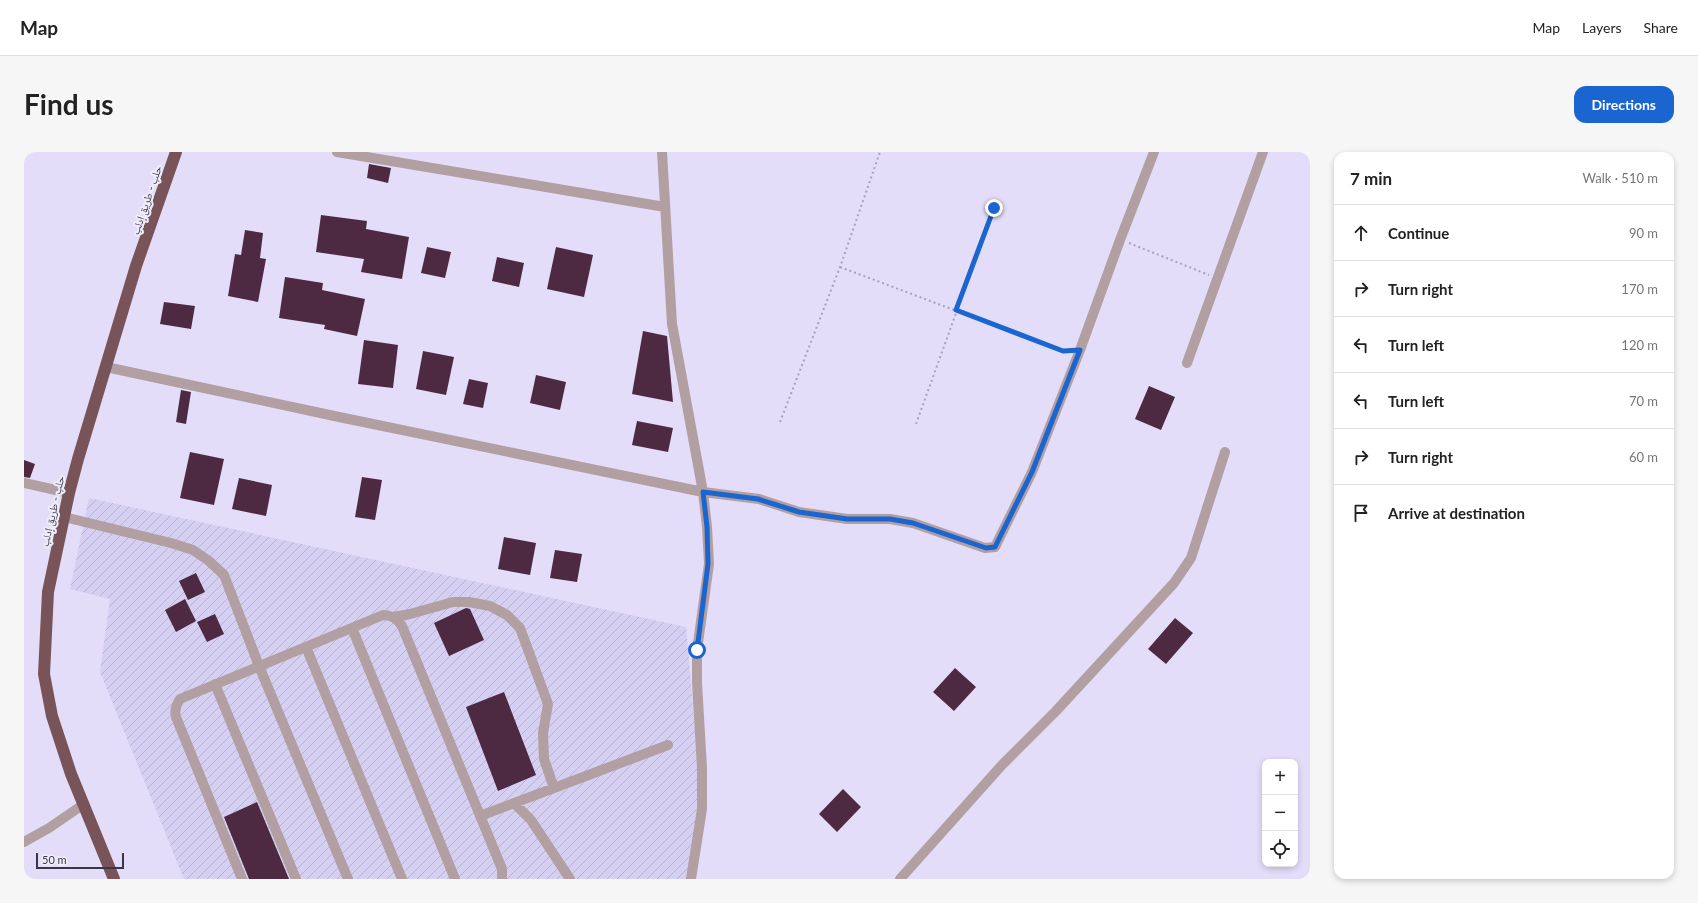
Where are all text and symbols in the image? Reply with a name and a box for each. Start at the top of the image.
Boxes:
text: Map [20,16,58,39]
text: Map [1532,19,1560,36]
text: Layers [1582,19,1622,36]
text: Share [1644,19,1678,36]
button: Directions [1574,86,1674,123]
text: Find us [24,87,114,121]
street label: حلب - طريق إدلب [128,164,165,237]
text: 7 min [1350,168,1392,189]
text: Walk · 510 m [1582,170,1658,186]
route end [985,199,1003,217]
icon: ahead [1350,222,1372,244]
text: Continue [1388,224,1449,242]
text: 90 m [1629,225,1658,241]
icon: right [1350,278,1372,300]
text: Turn right [1388,280,1453,298]
text: 170 m [1621,281,1658,297]
icon: left [1350,334,1372,356]
text: Turn left [1388,336,1444,354]
text: 120 m [1621,337,1658,353]
icon: left [1350,390,1372,412]
text: Turn left [1388,392,1444,410]
text: 70 m [1629,393,1658,409]
icon: right [1350,446,1372,468]
text: Turn right [1388,448,1453,466]
text: 60 m [1629,449,1658,465]
street label: حلب - طريق إدلب [38,474,68,548]
icon: arrive [1350,502,1372,524]
text: Arrive at destination [1388,504,1525,522]
route start [688,641,706,659]
map controls [1262,759,1298,867]
button: + [1262,759,1298,795]
button: − [1262,795,1298,831]
button: locate [1262,831,1298,867]
scale bar [36,851,124,870]
text: 50 m [42,853,67,866]

